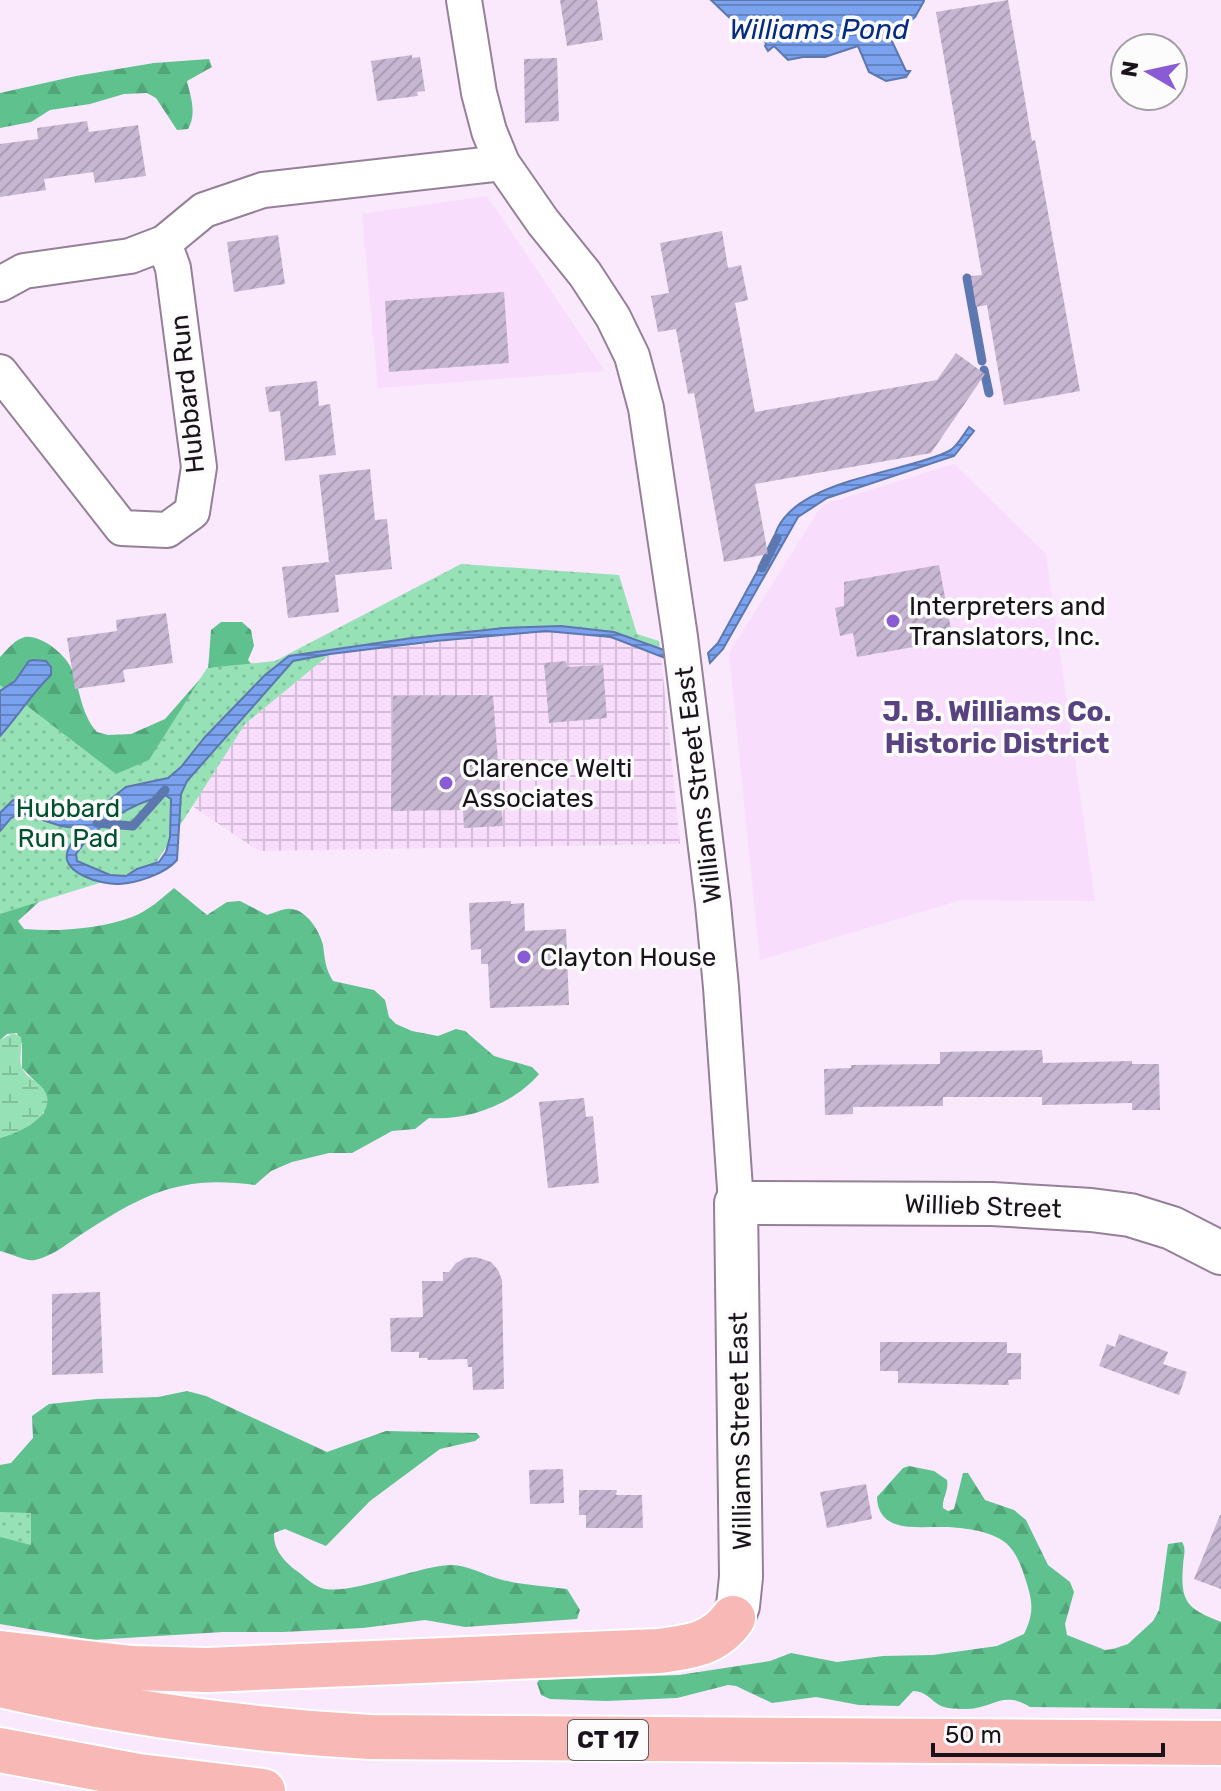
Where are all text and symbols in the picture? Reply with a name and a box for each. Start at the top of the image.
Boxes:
water label: Williams Pond [729,13,909,46]
north arrow [1109,32,1189,112]
text: N [1115,59,1144,79]
street label: Hubbard Run [164,313,211,475]
place label: Interpreters and Translators, Inc. [909,591,1106,652]
marker: Interpreters and Translators, Inc. [884,612,902,630]
street label: Williams Street East [669,665,728,905]
district label: J. B. Williams Co. Historic District [882,695,1112,760]
place label: Clarence Welti Associates [462,753,632,814]
marker: Clarence Welti Associates [437,774,455,792]
park label: Hubbard Run Pad [16,793,120,854]
place label: Clayton House [540,942,716,973]
marker: Clayton House [515,948,533,966]
street label: Willieb Street [904,1188,1062,1225]
street label: Williams Street East [723,1312,758,1550]
scale bar [933,1707,1163,1757]
road number: CT 17 [568,1720,648,1760]
text: 50 m [945,1721,1002,1749]

